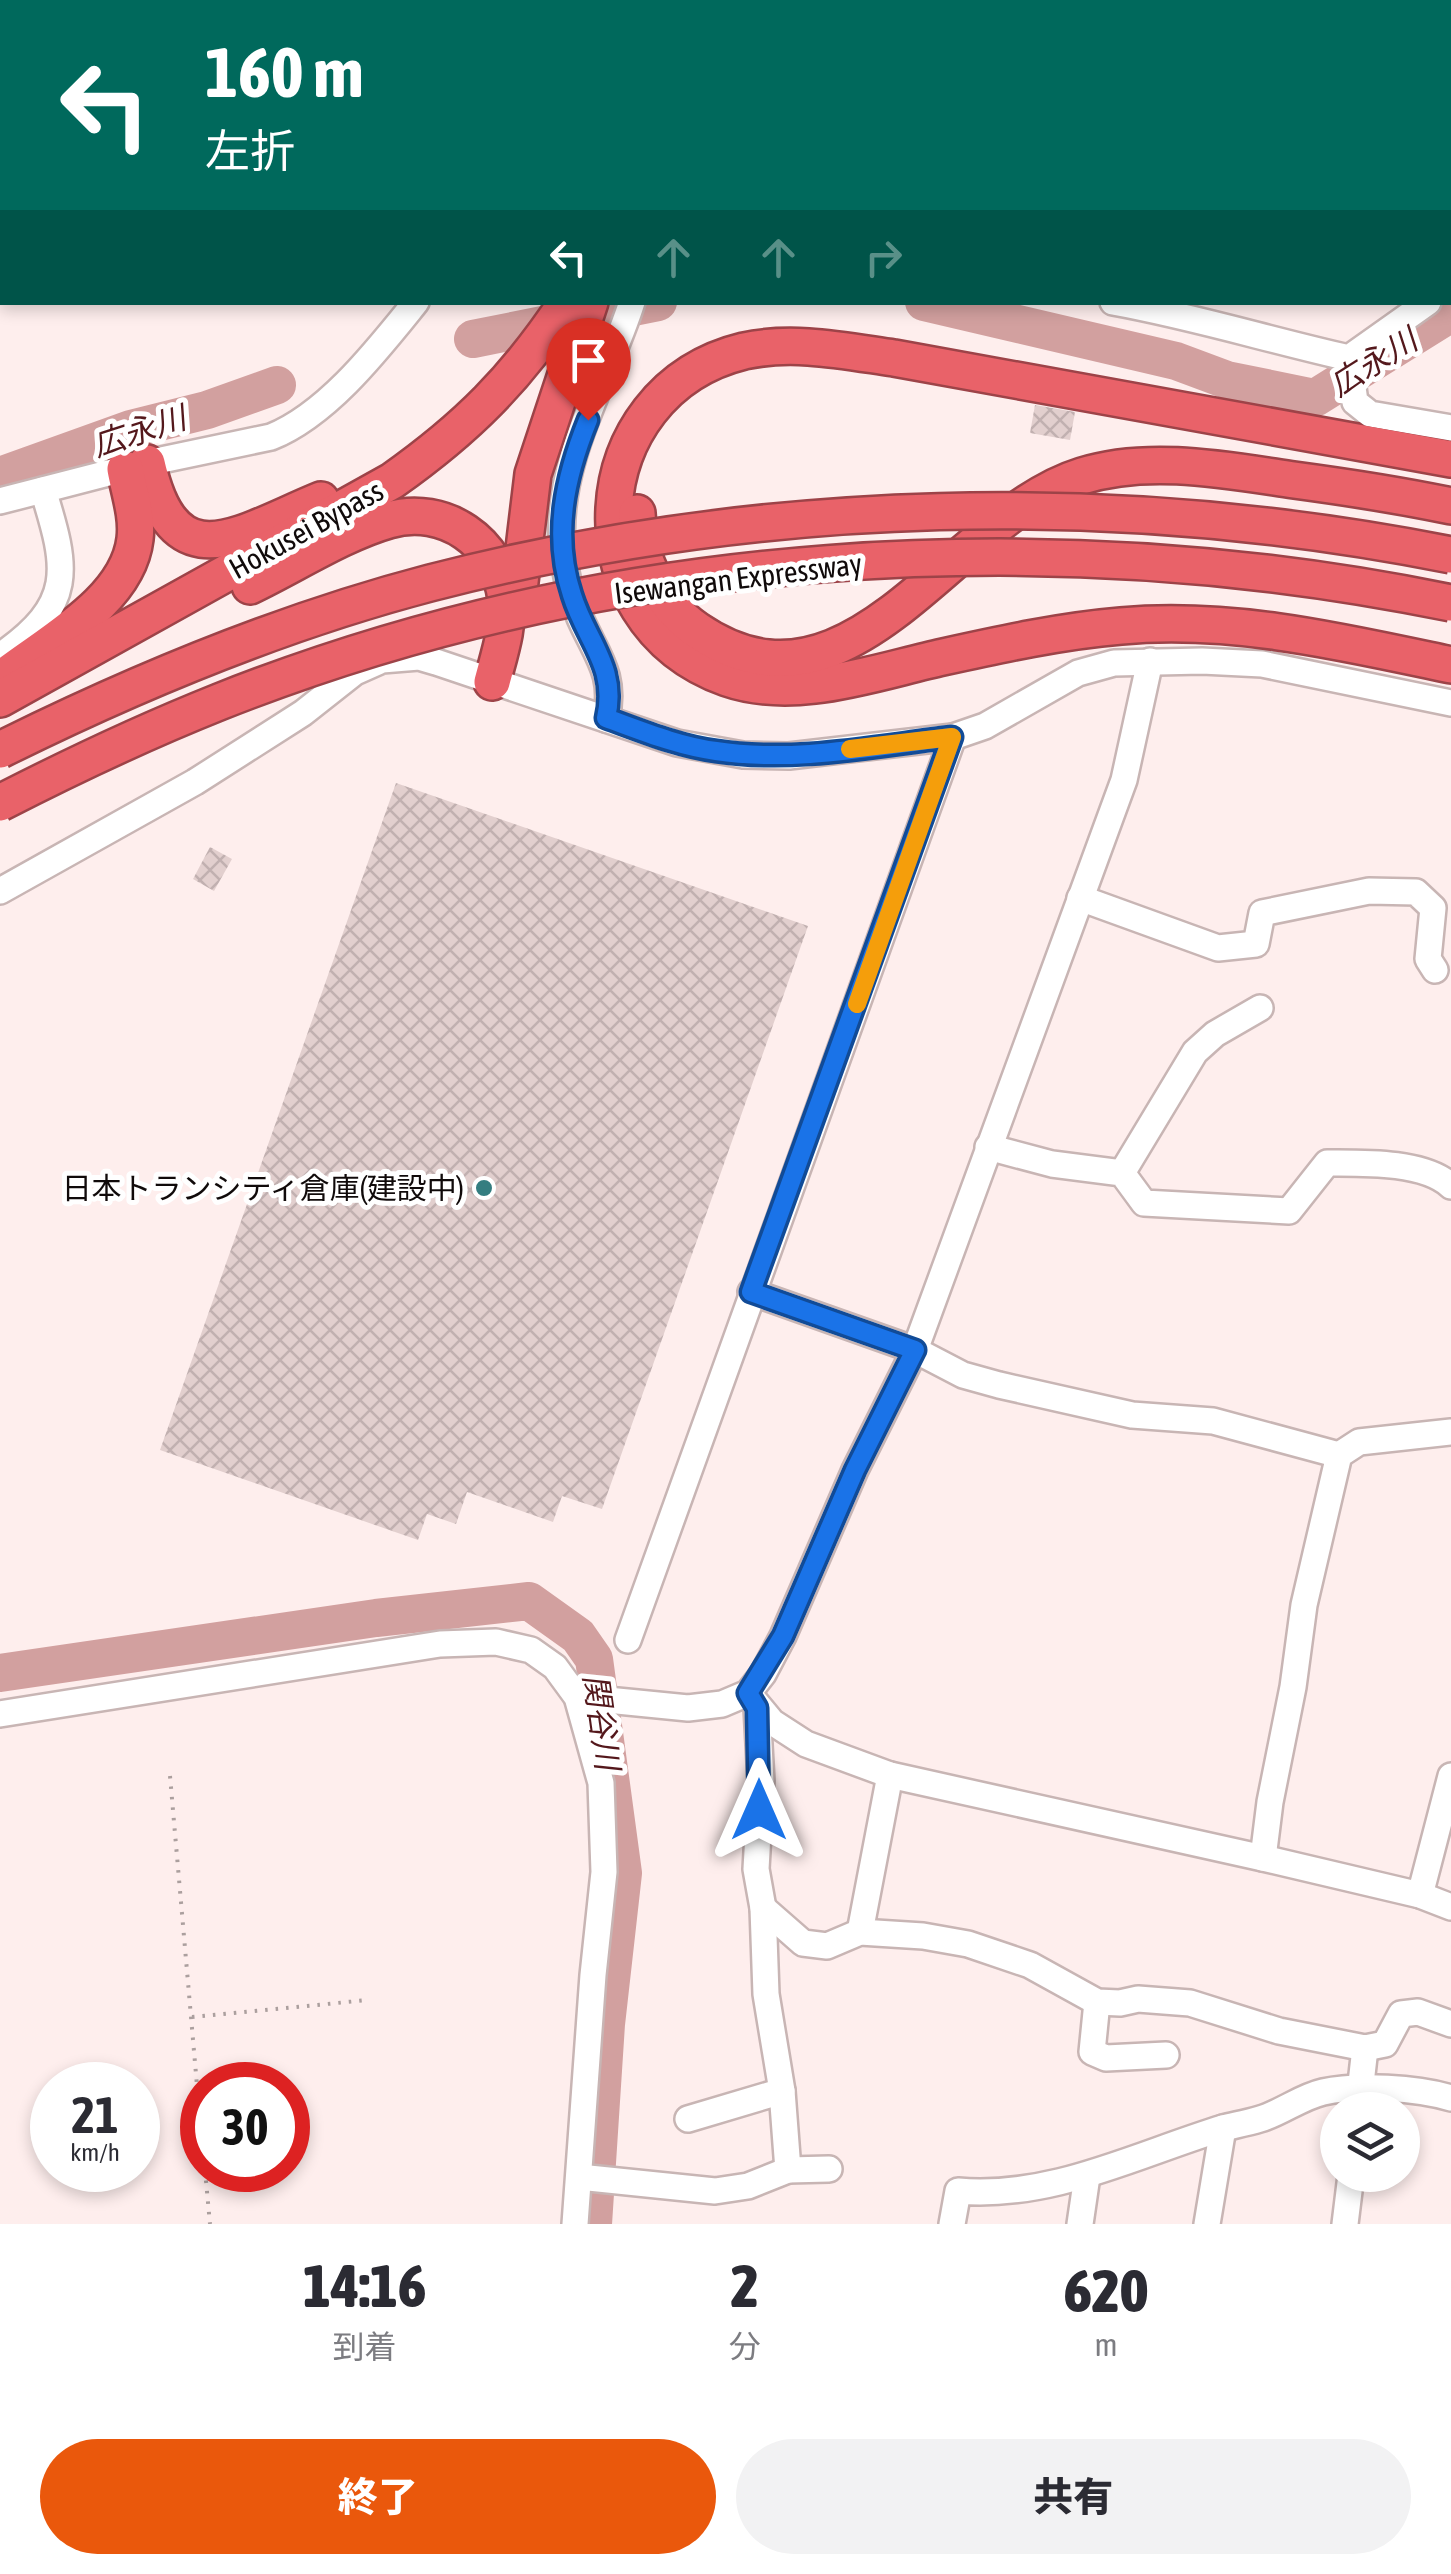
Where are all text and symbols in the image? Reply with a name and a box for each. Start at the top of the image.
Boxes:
text: 160 m [205,32,364,112]
icon: left [40,40,170,170]
text: 左折 [205,125,295,177]
icon: left [541,230,596,285]
icon: ahead [646,230,701,285]
icon: ahead [751,230,806,285]
icon: right [856,230,911,285]
pin [546,318,631,421]
water label: 広永川 [1322,319,1426,403]
icon: arrive [561,333,616,388]
water label: 広永川 [88,398,193,463]
street label: Hokusei Bypass [223,473,389,585]
street label: Isewangan Expressway [612,546,864,610]
place label: 日本トランシティ倉庫(建設中) [61,1171,464,1205]
marker: 日本トランシティ倉庫(建設中) [473,1177,495,1199]
water label: 関谷川 [577,1672,627,1775]
position arrow [707,1758,811,1862]
speed limit sign: 30 [180,2062,310,2192]
text: 21 [71,2086,118,2144]
map controls [1320,2092,1420,2192]
button: layers [1320,2092,1420,2192]
text: km/h [70,2138,120,2166]
text: 14:16 [303,2251,426,2320]
text: 2 [731,2251,759,2320]
text: 620 [1064,2256,1148,2325]
text: m [1094,2326,1117,2363]
text: 到着 [332,2328,396,2365]
text: 分 [729,2328,761,2365]
button: 終了 [40,2439,716,2554]
button: 共有 [736,2439,1411,2554]

